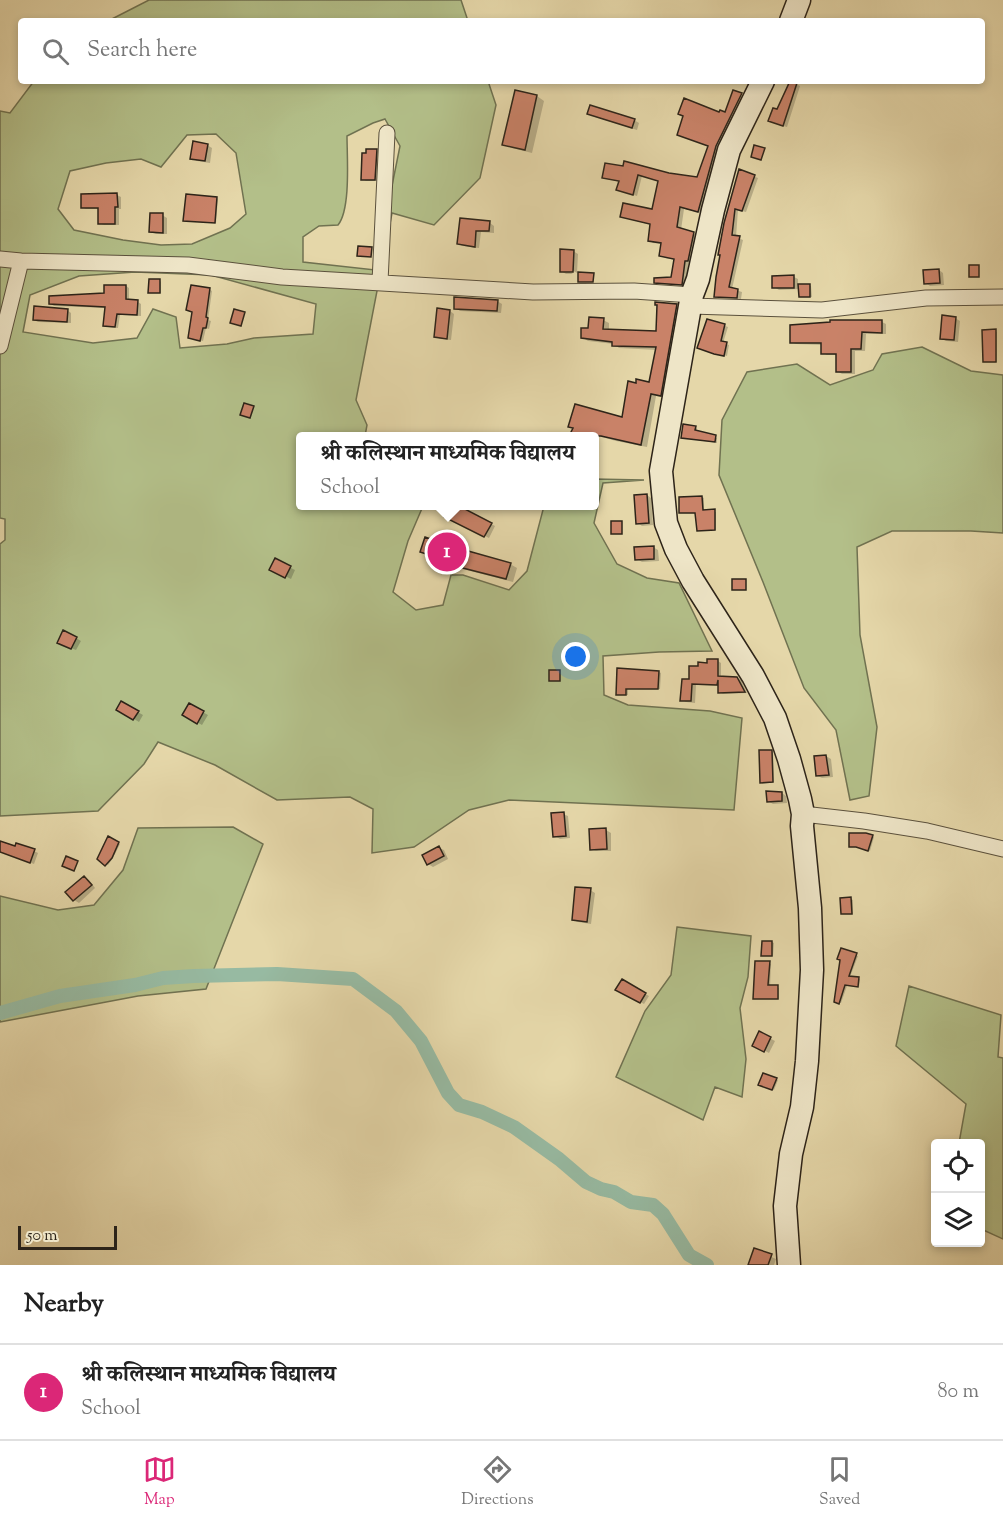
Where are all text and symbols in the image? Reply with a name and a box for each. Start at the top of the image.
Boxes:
search box [18,18,985,84]
icon: search [39,35,72,68]
text: Search here [87,35,197,67]
popup [296,432,599,510]
text: श्री कलिस्थान माध्यमिक विद्यालय [320,439,575,471]
text: School [320,474,380,503]
pin: 1 [428,530,466,574]
your location [561,642,590,671]
map controls [931,1139,985,1247]
button: locate [931,1139,985,1193]
button: layers [931,1193,985,1247]
scale bar [18,1223,117,1250]
text: 50 m [27,1225,58,1248]
text: Nearby [24,1286,104,1323]
text: श्री कलिस्थान माध्यमिक विद्यालय [81,1360,336,1392]
text: 1 [40,1378,47,1407]
text: 80 m [938,1378,979,1407]
text: School [81,1395,141,1424]
tab: Map [143,1453,176,1512]
tab: Directions [461,1453,534,1512]
tab: Saved [819,1453,860,1512]

